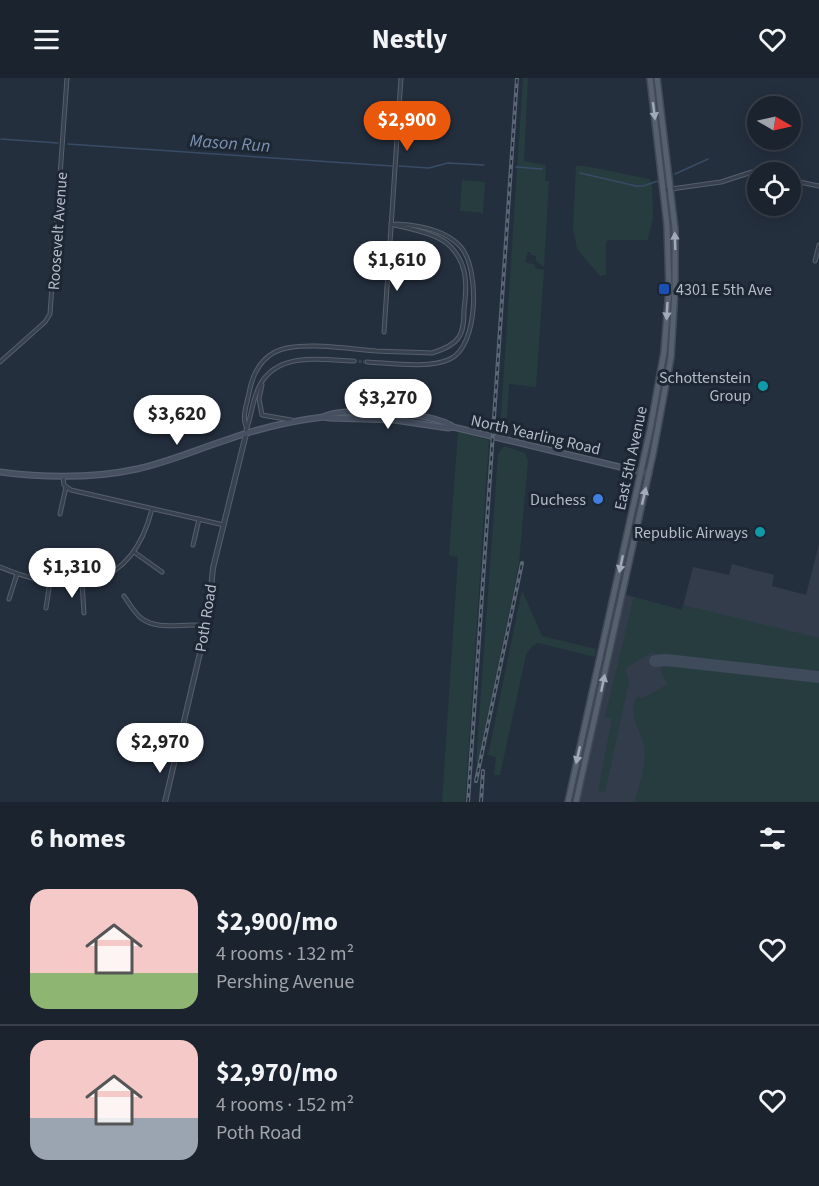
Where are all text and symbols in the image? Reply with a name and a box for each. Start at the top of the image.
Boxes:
text: Nestly [372,20,447,59]
icon: menu [30,23,63,56]
icon: heart [756,23,789,56]
north arrow [747,96,801,150]
map controls [747,96,801,216]
pin: $2,900 [358,101,456,152]
one-way arrow [649,101,658,120]
text: $2,900 [378,106,436,134]
water label: Mason Run [189,128,271,159]
button: locate [747,162,801,216]
street label: Roosevelt Avenue [43,171,73,291]
one-way arrow [670,231,680,250]
pin: $1,610 [348,241,446,292]
text: $1,610 [368,246,426,274]
place label: 4301 E 5th Ave [676,279,772,301]
marker: 4301 E 5th Ave [657,282,671,296]
one-way arrow [663,302,672,321]
place label: Schottenstein Group [659,367,751,407]
pin: $3,270 [339,379,437,430]
marker: Schottenstein Group [756,379,770,393]
text: $3,270 [359,384,417,412]
pin: $3,620 [128,395,226,446]
text: $3,620 [148,400,206,428]
street label: East 5th Avenue [609,404,653,512]
street label: North Yearling Road [469,409,603,461]
one-way arrow [640,486,649,505]
place label: Duchess [530,489,586,511]
marker: Duchess [591,492,605,506]
place label: Republic Airways [634,522,748,544]
marker: Republic Airways [753,525,767,539]
pin: $1,310 [23,548,121,599]
text: $1,310 [43,553,101,581]
one-way arrow [615,555,625,574]
street label: Poth Road [190,582,222,654]
one-way arrow [598,674,608,693]
pin: $2,970 [111,723,209,774]
text: $2,970 [131,728,189,756]
one-way arrow [573,746,583,764]
text: 6 homes [30,820,125,857]
icon: filters [756,822,789,855]
text: $2,900/mo [216,903,338,940]
icon: home [78,913,150,985]
icon: heart [756,933,789,966]
text: 4 rooms · 132 m² [216,940,354,968]
text: Pershing Avenue [216,968,354,996]
text: $2,970/mo [216,1054,338,1091]
icon: home [78,1064,150,1136]
icon: heart [756,1084,789,1117]
text: 4 rooms · 152 m² [216,1091,354,1119]
text: Poth Road [216,1119,302,1147]

